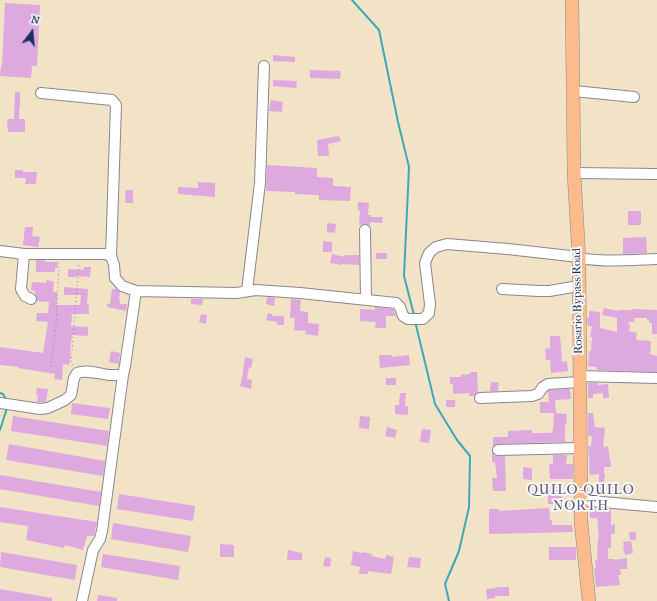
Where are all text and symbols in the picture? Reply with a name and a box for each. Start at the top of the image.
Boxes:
north arrow [12,12,52,52]
text: N [30,13,41,27]
street label: Rosario Bypass Road [570,248,586,354]
district label: QUILO-QUILO NORTH [527,483,635,516]

